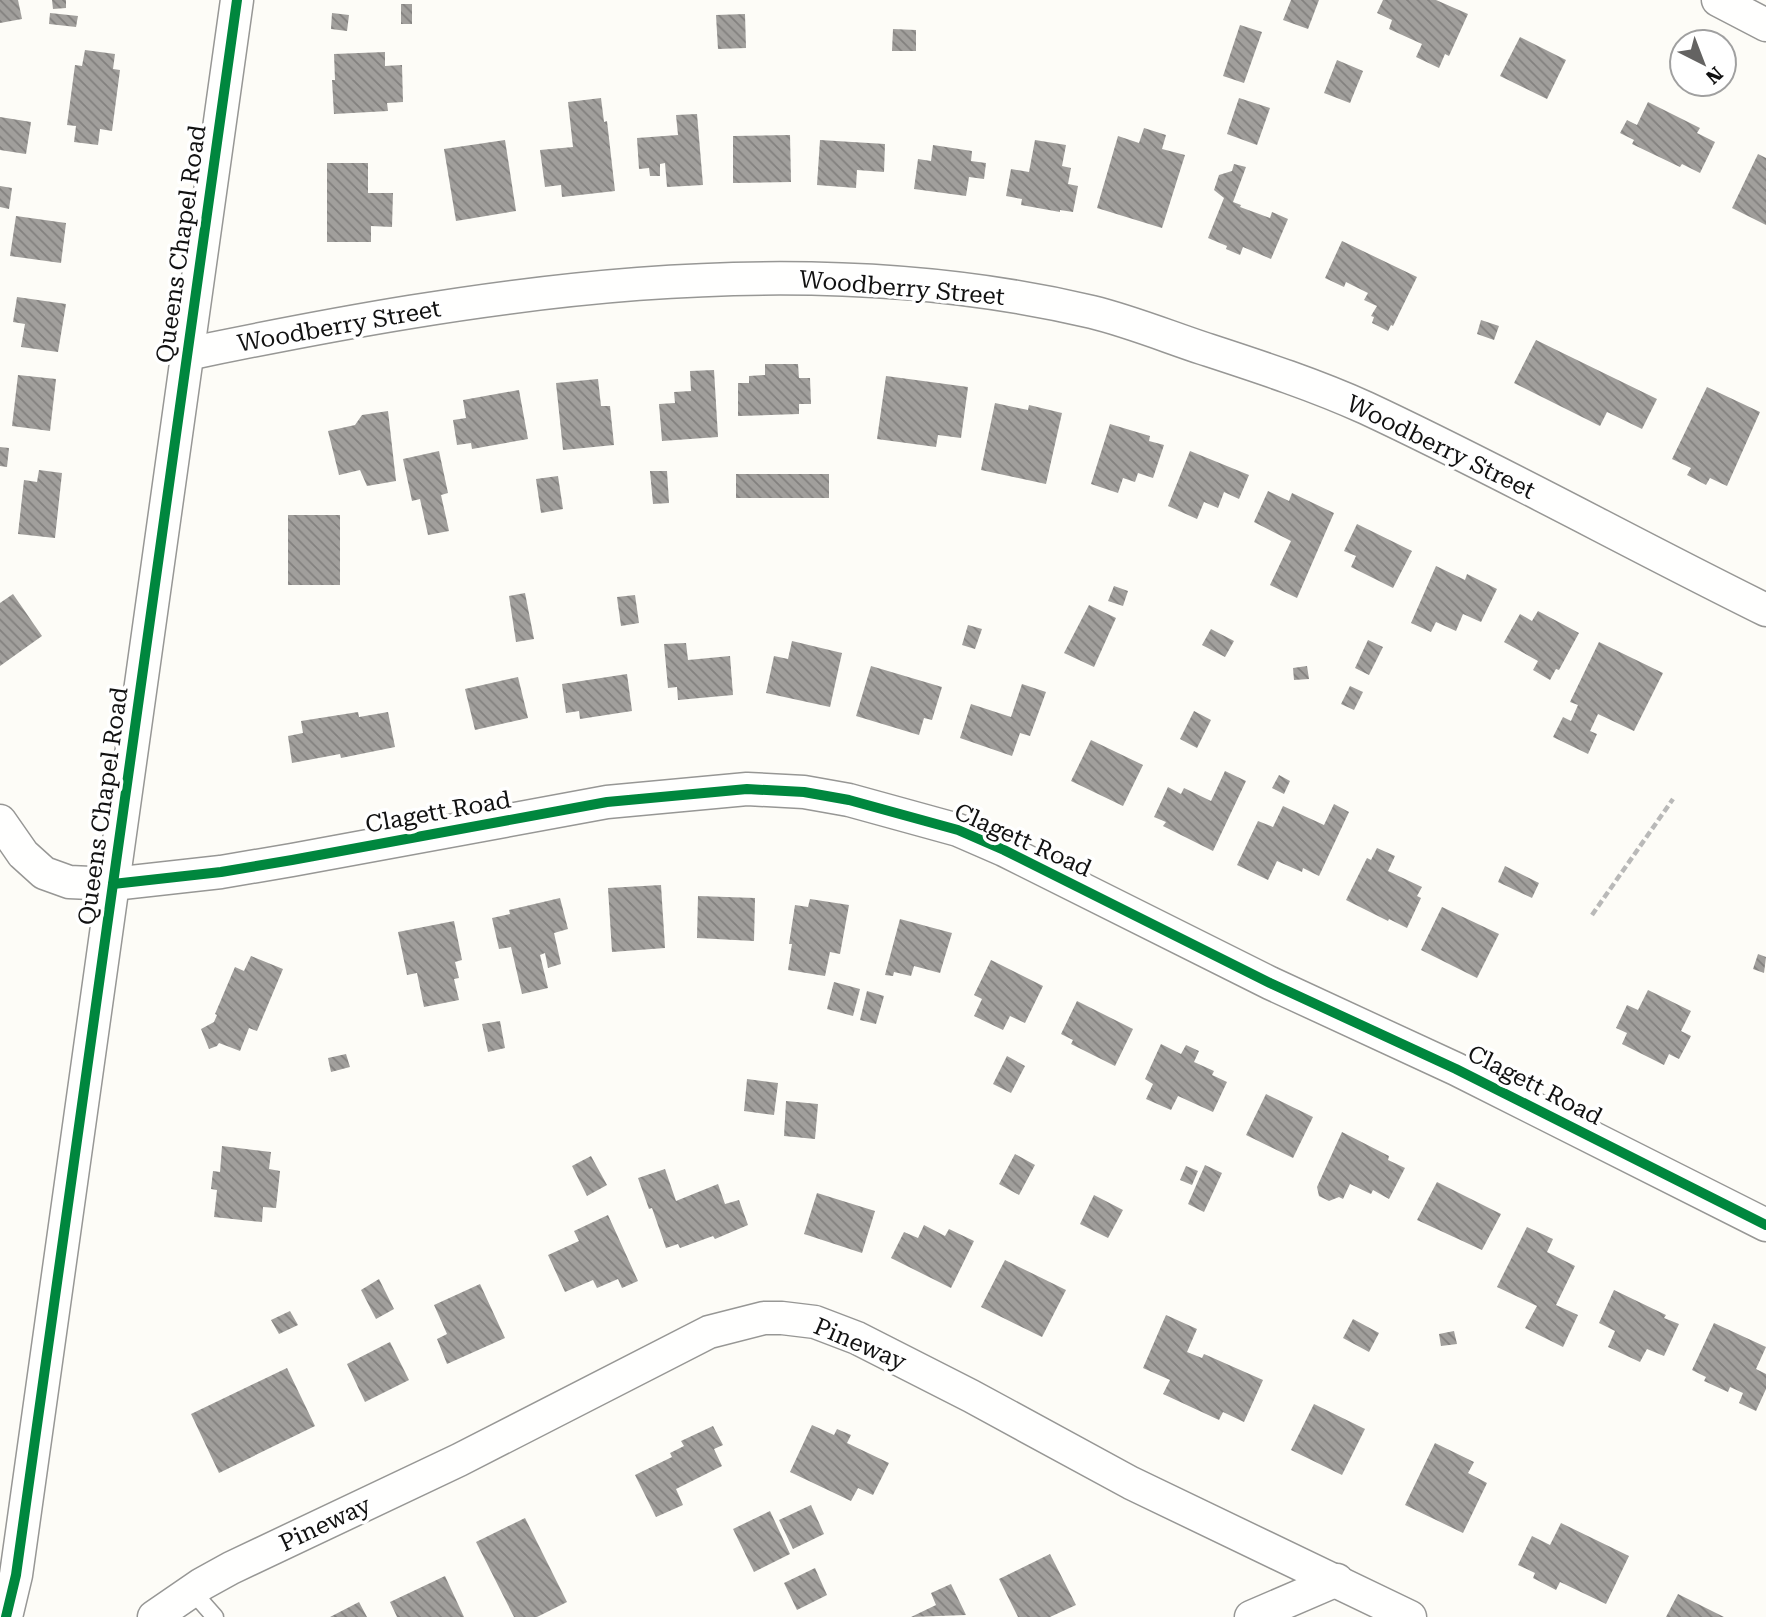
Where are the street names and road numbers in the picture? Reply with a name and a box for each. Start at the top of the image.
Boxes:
street label: Queens Chapel Road [150,123,212,365]
street label: Woodberry Street [798,265,1006,311]
street label: Woodberry Street [235,294,443,358]
street label: Woodberry Street [1342,389,1540,505]
street label: Queens Chapel Road [72,685,134,927]
street label: Clagett Road [363,785,513,839]
street label: Clagett Road [950,797,1096,883]
street label: Clagett Road [1463,1039,1607,1131]
street label: Pineway [810,1312,911,1376]
street label: Pineway [275,1490,376,1557]

